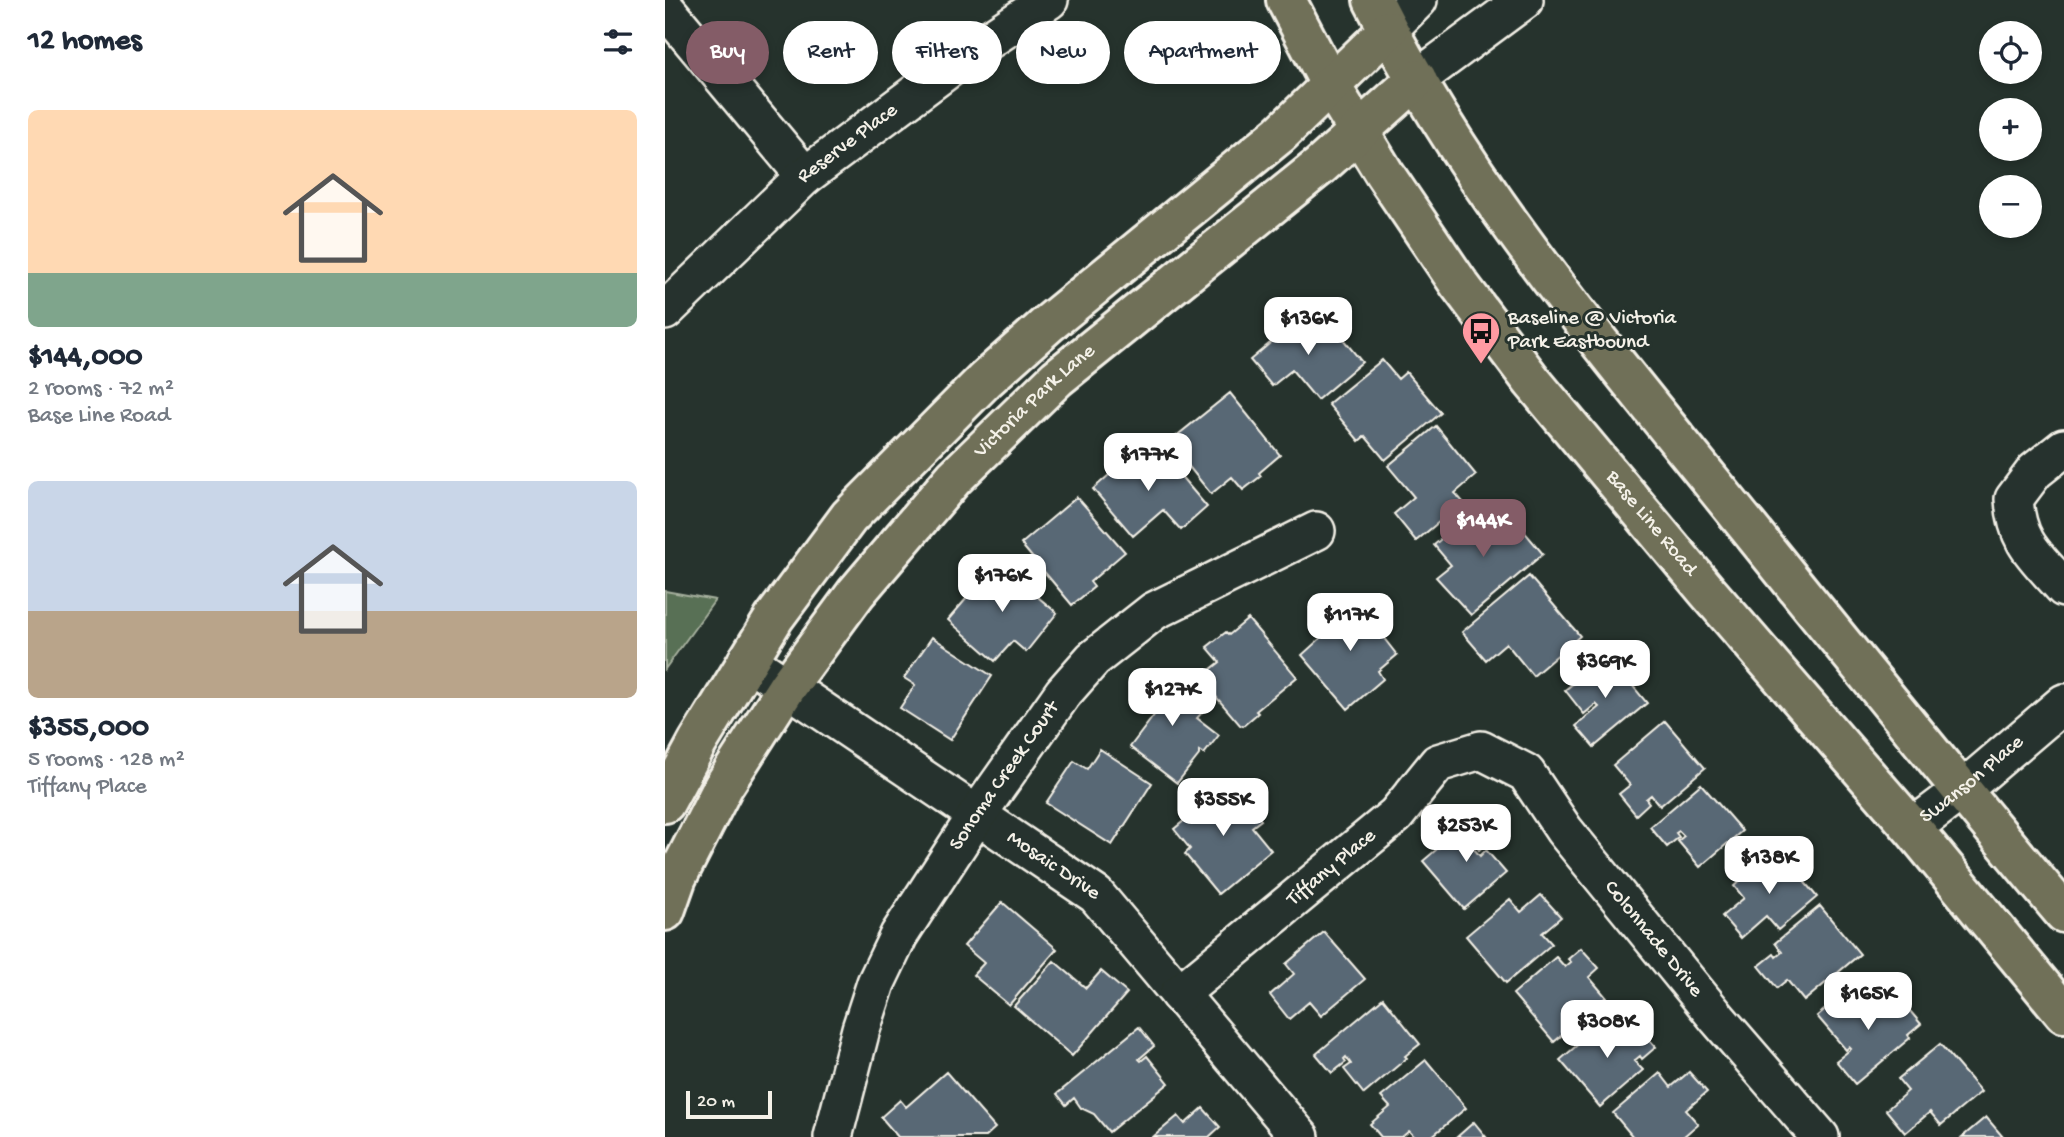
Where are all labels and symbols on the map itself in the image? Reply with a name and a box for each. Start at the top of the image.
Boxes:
street label: Reserve Place [792,98,904,189]
pin: $136K [1259,298,1357,357]
place label: Baseline @ Victoria Park Eastbound [1507,307,1677,356]
bus stop icon: Baseline @ Victoria Park Eastbound [1460,310,1502,365]
street label: Victoria Park Lane [968,338,1102,465]
pin: $177K [1099,434,1197,493]
street label: Base Line Road [1599,465,1703,583]
pin: $144K [1434,500,1532,559]
pin: $176K [953,554,1051,614]
pin: $117K [1301,594,1399,653]
pin: $369K [1556,640,1654,700]
pin: $127K [1123,668,1221,728]
street label: Sonoma Creek Court [945,695,1067,856]
street label: Swanson Place [1915,729,2030,830]
pin: $355K [1174,778,1272,838]
pin: $253K [1417,804,1515,864]
street label: Tiffany Place [1281,823,1382,913]
street label: Mosaic Drive [1002,826,1106,907]
pin: $138K [1720,836,1818,896]
street label: Colonnade Drive [1598,876,1709,1004]
pin: $165K [1819,972,1917,1032]
pin: $308K [1558,1000,1656,1060]
scale bar [686,1088,772,1120]

